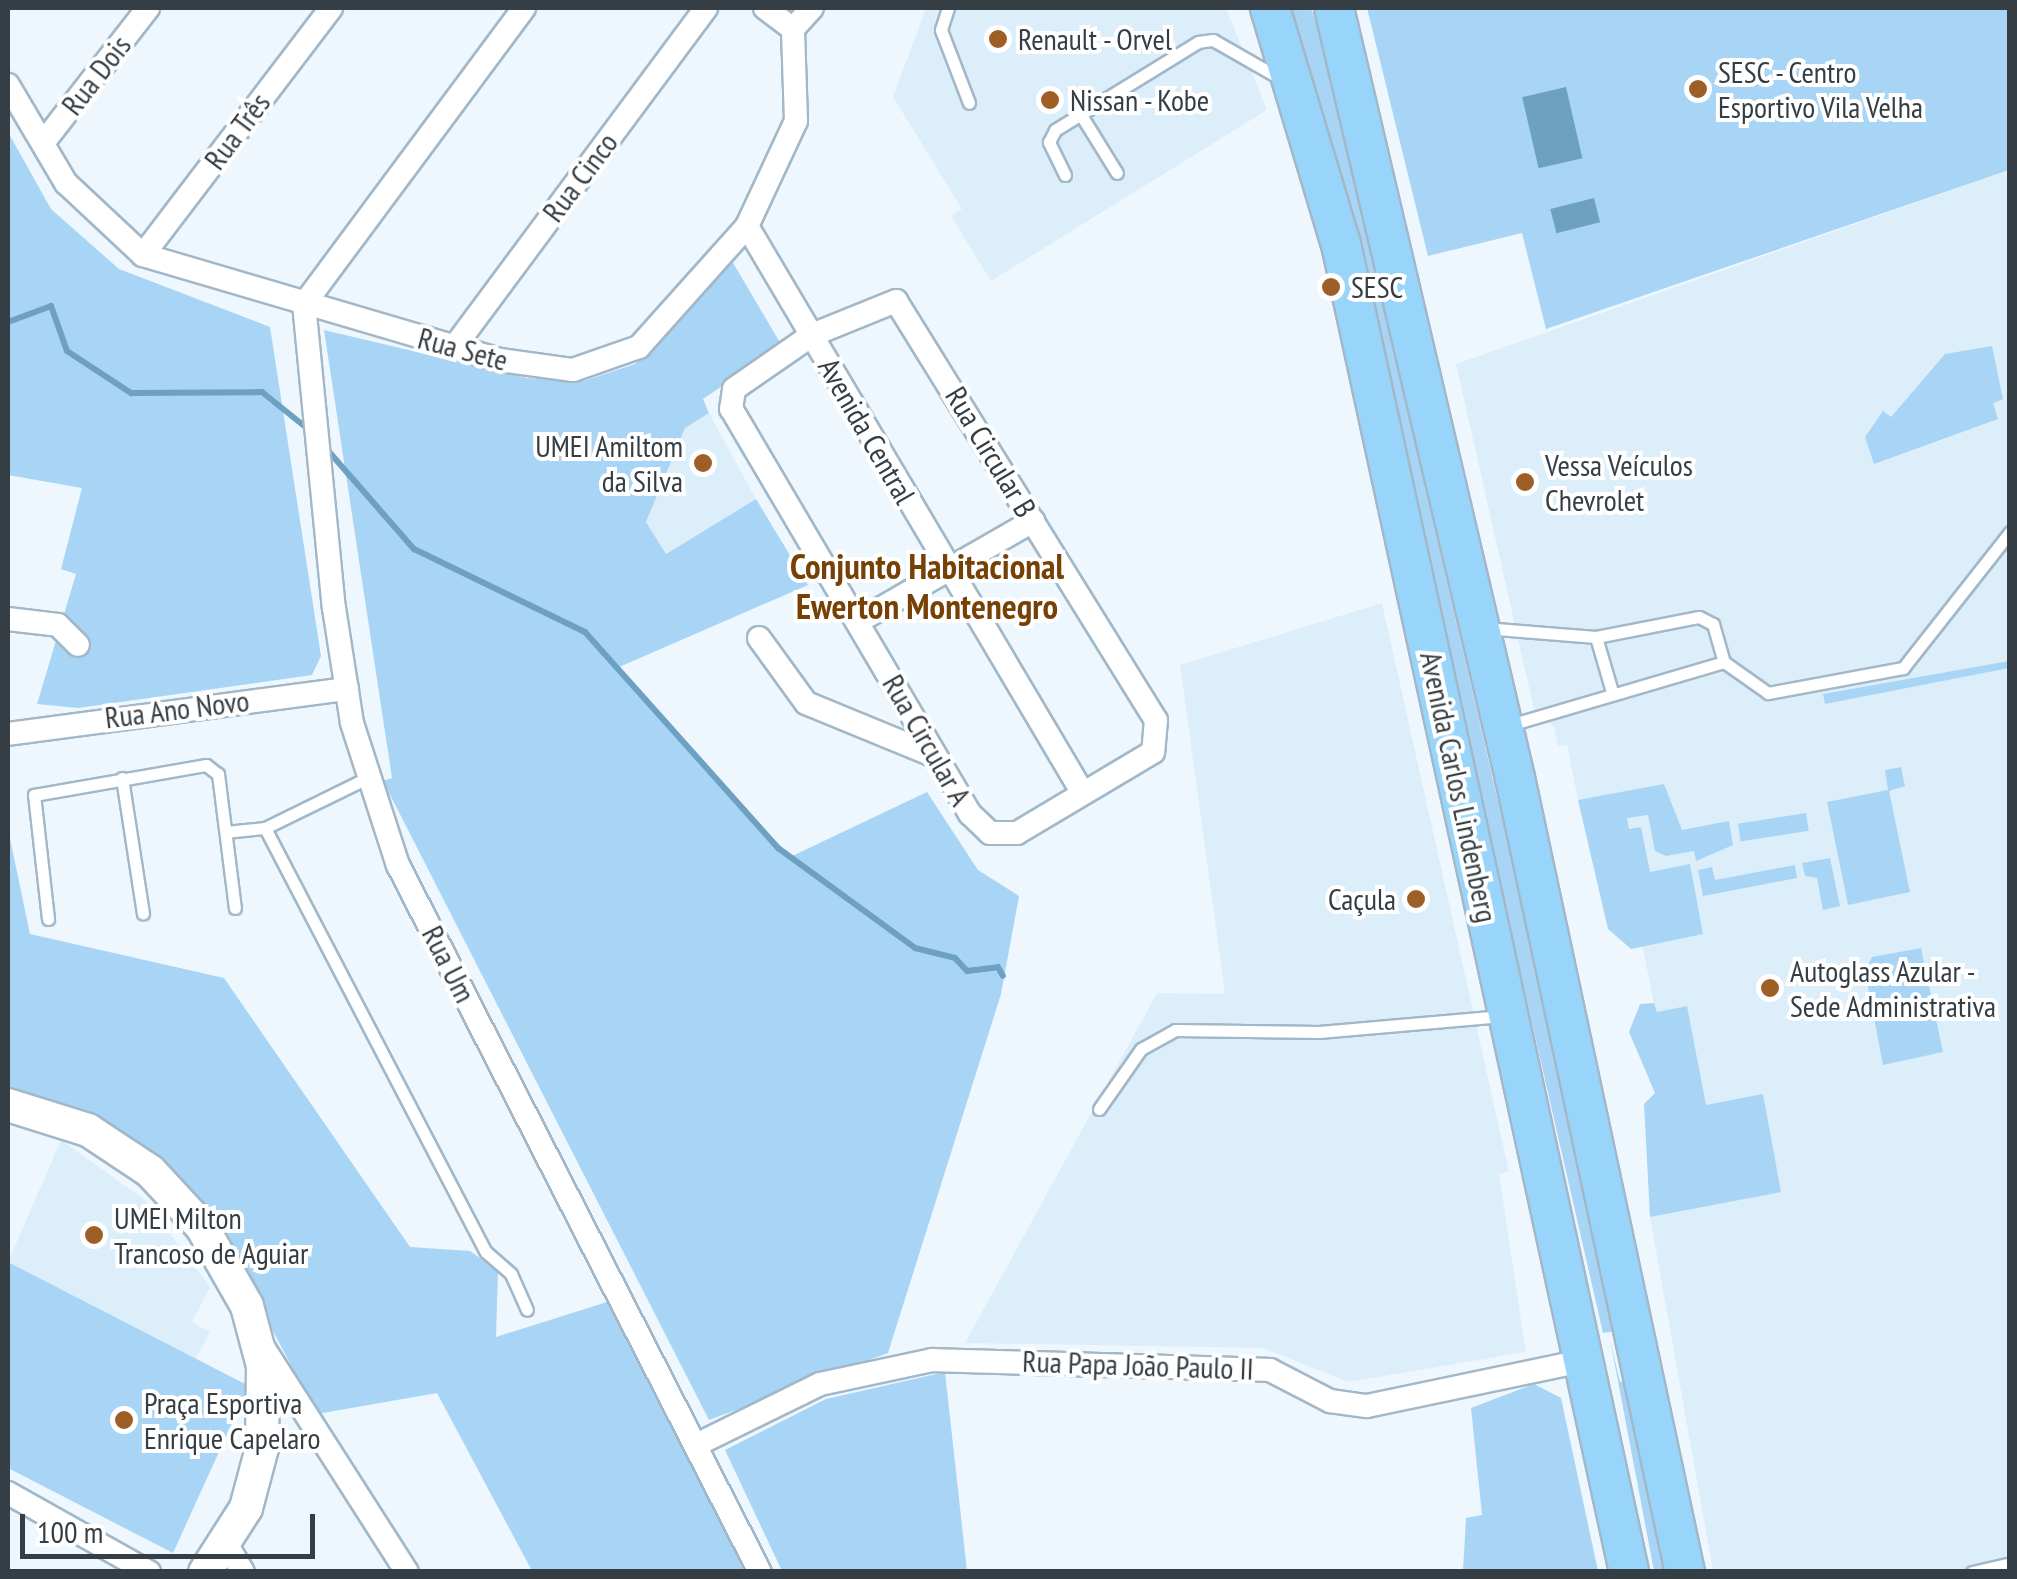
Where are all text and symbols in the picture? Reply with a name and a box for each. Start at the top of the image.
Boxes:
place label: Renault - Orvel [1018,21,1174,57]
street label: Rua Dois [54,28,138,122]
marker: Renault - Orvel [987,28,1009,50]
place label: SESC - Centro Esportivo Vila Velha [1718,54,1924,124]
marker: SESC - Centro Esportivo Vila Velha [1687,78,1709,100]
place label: Nissan - Kobe [1070,82,1212,118]
street label: Rua Três [196,85,278,177]
marker: Nissan - Kobe [1039,89,1061,111]
street label: Rua Cinco [535,125,625,229]
place label: SESC [1351,269,1403,305]
marker: SESC [1320,276,1342,298]
street label: Rua Sete [414,320,512,378]
street label: Avenida Central [811,352,923,510]
street label: Rua Circular B [938,380,1044,524]
place label: UMEI Amiltom da Silva [534,428,683,498]
place label: Vessa Veículos Chevrolet [1545,447,1694,518]
marker: UMEI Amiltom da Silva [692,452,714,474]
marker: Vessa Veículos Chevrolet [1514,471,1536,493]
district label: Conjunto Habitacional Ewerton Montenegro [790,545,1064,627]
street label: Avenida Carlos Lindenberg [1413,648,1505,926]
street label: Rua Circular A [875,668,979,812]
street label: Rua Ano Novo [102,682,252,736]
place label: Caçula [1328,881,1396,917]
marker: Caçula [1405,888,1427,910]
street label: Rua Um [415,920,483,1008]
place label: Autoglass Azular - Sede Administrativa [1790,953,1997,1024]
marker: Autoglass Azular - Sede Administrativa [1759,977,1781,999]
place label: UMEI Milton Trancoso de Aguiar [114,1200,309,1270]
marker: UMEI Milton Trancoso de Aguiar [83,1224,105,1246]
street label: Rua Papa João Paulo II [1022,1343,1254,1387]
place label: Praça Esportiva Enrique Capelaro [144,1385,320,1456]
marker: Praça Esportiva Enrique Capelaro [113,1409,135,1431]
scale bar [25,1494,320,1556]
text: 100 m [37,1512,103,1551]

